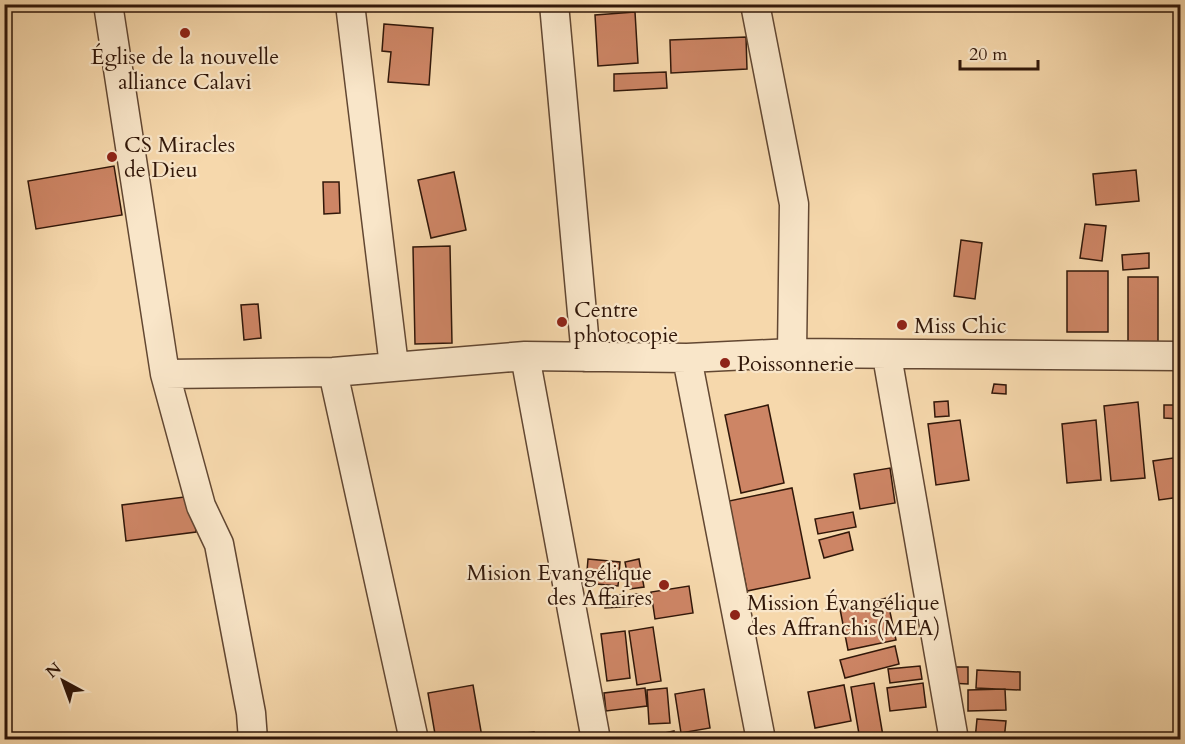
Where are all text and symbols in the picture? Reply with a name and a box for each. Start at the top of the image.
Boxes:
marker: Église de la nouvelle alliance Calavi [178,26,192,40]
scale bar [960,33,1038,71]
place label: Église de la nouvelle alliance Calavi [91,42,279,97]
text: 20 m [969,42,1008,67]
place label: CS Miracles de Dieu [124,130,235,185]
marker: CS Miracles de Dieu [105,150,119,164]
place label: Centre photocopie [574,295,678,350]
place label: Miss Chic [914,311,1007,341]
marker: Centre photocopie [555,315,569,329]
marker: Miss Chic [895,318,909,332]
place label: Poissonnerie [737,349,854,379]
marker: Poissonnerie [718,356,732,370]
place label: Mision Evangélique des Affaires [467,558,652,613]
marker: Mision Evangélique des Affaires [657,578,671,592]
place label: Mission Évangélique des Affranchis(MEA) [747,588,940,643]
marker: Mission Évangélique des Affranchis(MEA) [728,608,742,622]
north arrow [33,651,93,711]
text: N [41,658,66,683]

